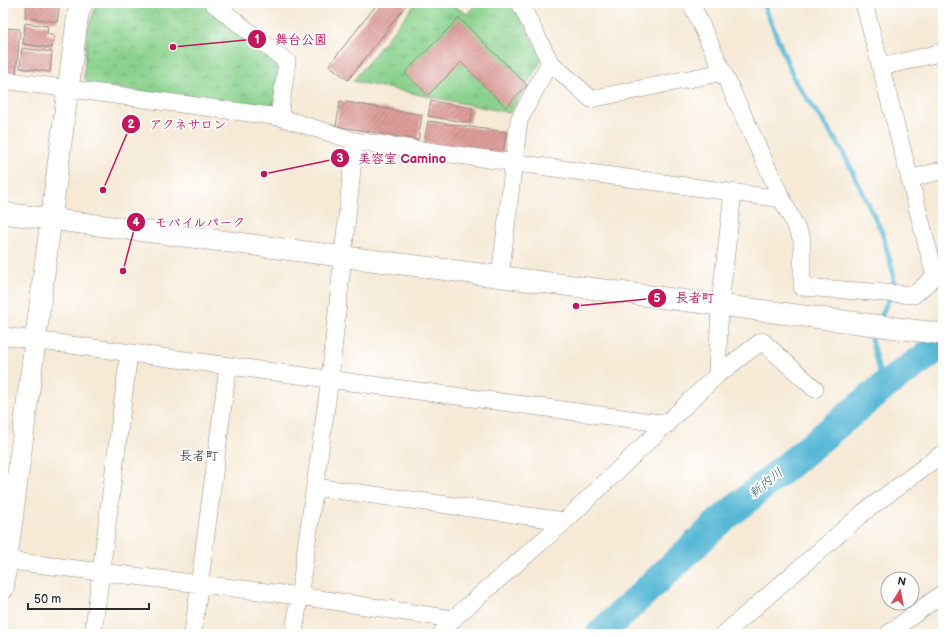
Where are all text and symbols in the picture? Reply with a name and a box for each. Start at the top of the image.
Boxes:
callout: 舞台公園 [247,27,335,52]
text: 1 [254,32,260,47]
text: 舞台公園 [275,32,327,48]
callout: アクネサロン [121,112,235,137]
text: 2 [127,117,135,132]
text: アクネサロン [149,117,227,133]
callout: 美容室 Camino [330,145,455,170]
text: 3 [336,151,344,166]
text: 美容室 Camino [358,151,446,167]
callout: モバイルパーク [126,210,253,235]
text: 4 [132,215,140,230]
text: モバイルパーク [155,215,245,231]
callout: 長者町 [647,285,722,310]
text: 長者町 [675,290,715,306]
text: 5 [654,291,661,306]
district label: 長者町 [179,448,219,464]
water label: 新内川 [746,465,786,501]
north arrow [880,571,920,611]
text: N [897,575,907,589]
scale bar [28,585,149,611]
text: 50 m [34,592,61,607]

